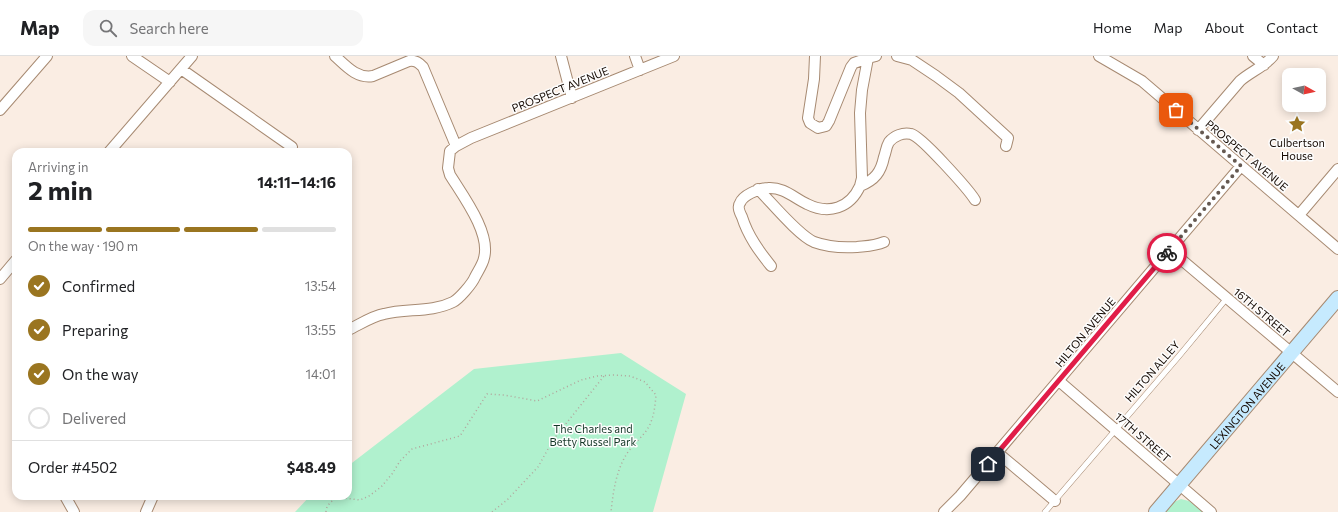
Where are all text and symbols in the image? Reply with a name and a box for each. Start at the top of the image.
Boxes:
search box [83,10,363,46]
text: Map [20,16,59,39]
icon: search [97,17,119,39]
text: Search here [129,19,209,37]
text: Home [1093,19,1132,36]
text: Map [1154,19,1182,36]
text: About [1204,19,1244,36]
text: Contact [1266,19,1318,36]
street label: PROSPECT AVENUE [510,64,610,114]
north arrow [1282,68,1326,112]
map controls [1282,68,1326,112]
pin [1159,93,1193,127]
icon: bag [1165,99,1187,121]
place icon: Culbertson House [1287,114,1307,134]
street label: PROSPECT AVENUE [1203,117,1291,193]
place label: Culbertson House [1269,136,1325,162]
text: Arriving in [28,159,88,175]
text: 14:11–14:16 [257,173,336,191]
text: 2 min [28,174,93,205]
courier [1147,233,1187,273]
text: On the way · 190 m [28,238,138,254]
icon: bike [1156,242,1178,264]
icon: check [28,275,50,297]
text: Confirmed [62,277,135,295]
text: 13:54 [305,278,336,294]
street label: 16TH STREET [1231,285,1293,339]
street label: HILTON AVENUE [1052,295,1118,369]
icon: check [28,319,50,341]
text: Preparing [62,321,128,339]
text: 13:55 [305,322,336,338]
street label: HILTON ALLEY [1122,338,1182,404]
street label: LEXINGTON AVENUE [1206,359,1287,451]
icon: check [28,363,50,385]
text: On the way [62,365,139,383]
text: 14:01 [306,366,336,382]
text: Delivered [62,409,126,427]
street label: 17TH STREET [1113,410,1173,464]
park label: The Charles and Betty Russel Park [550,422,636,448]
pin [971,447,1005,481]
icon: home [977,453,999,475]
text: Order #4502 [28,458,117,476]
text: $48.49 [287,458,336,476]

